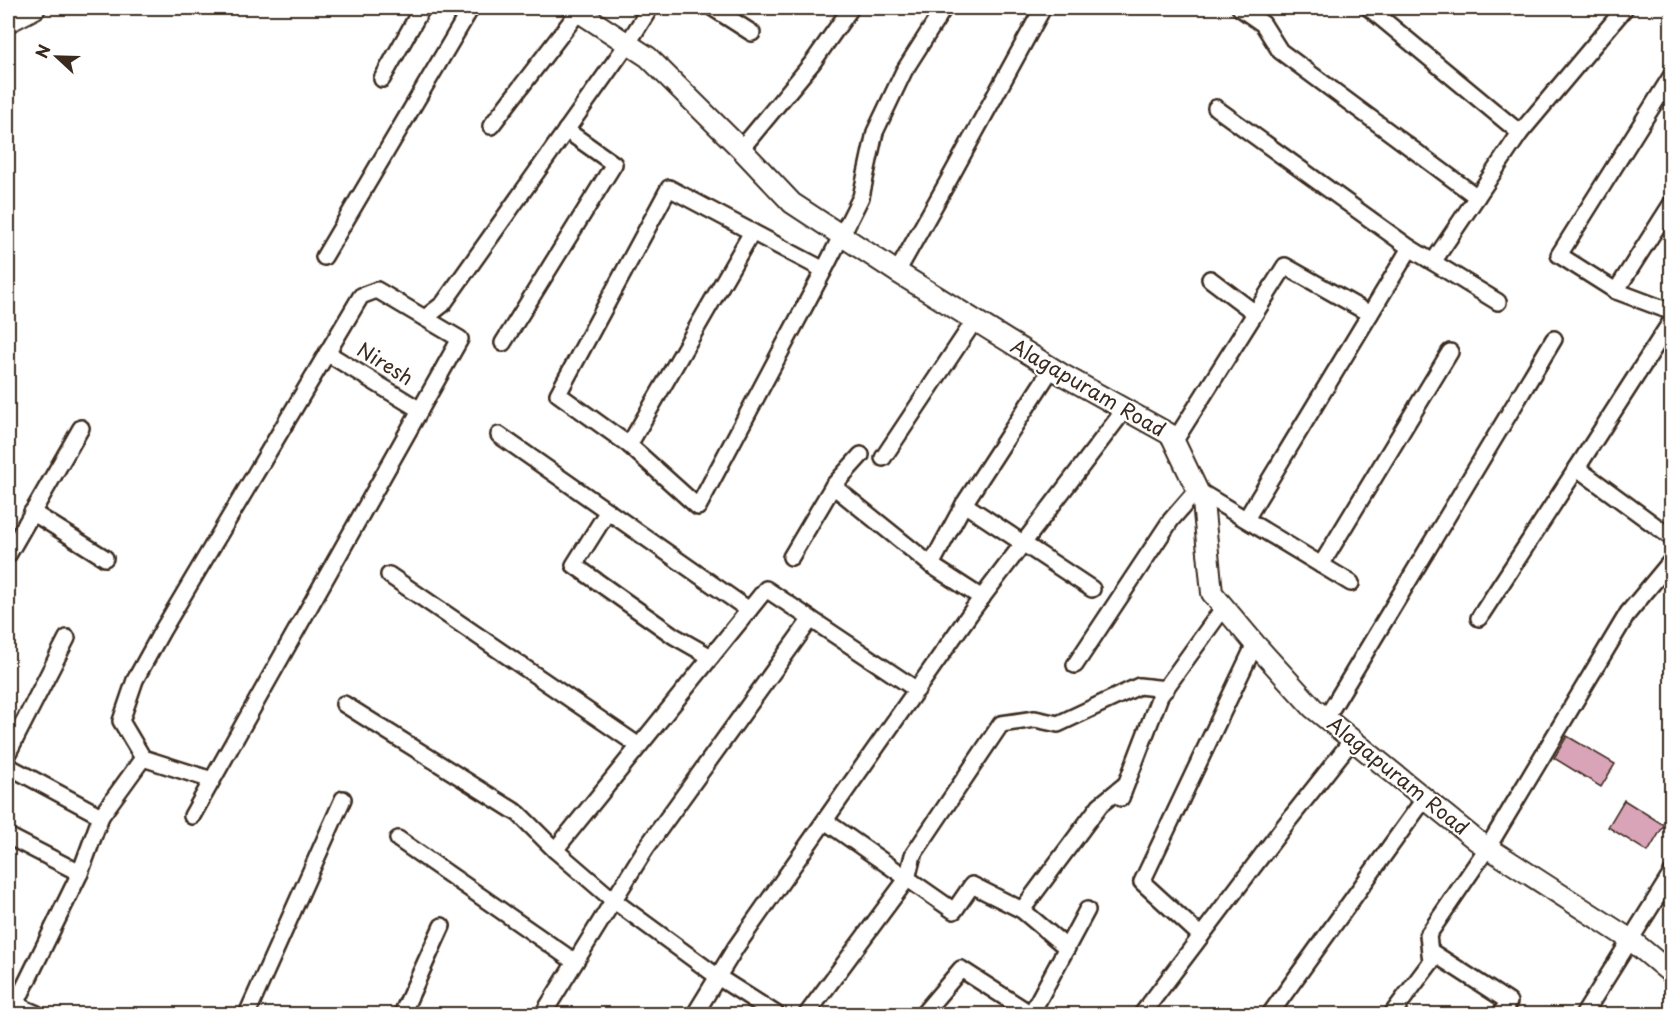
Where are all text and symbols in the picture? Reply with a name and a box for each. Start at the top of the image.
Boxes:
north arrow [27,27,87,87]
text: N [29,41,56,61]
street label: Alagapuram Road [1005,331,1172,444]
street label: Niresh [352,334,419,392]
street label: Alagapuram Road [1321,709,1476,842]

